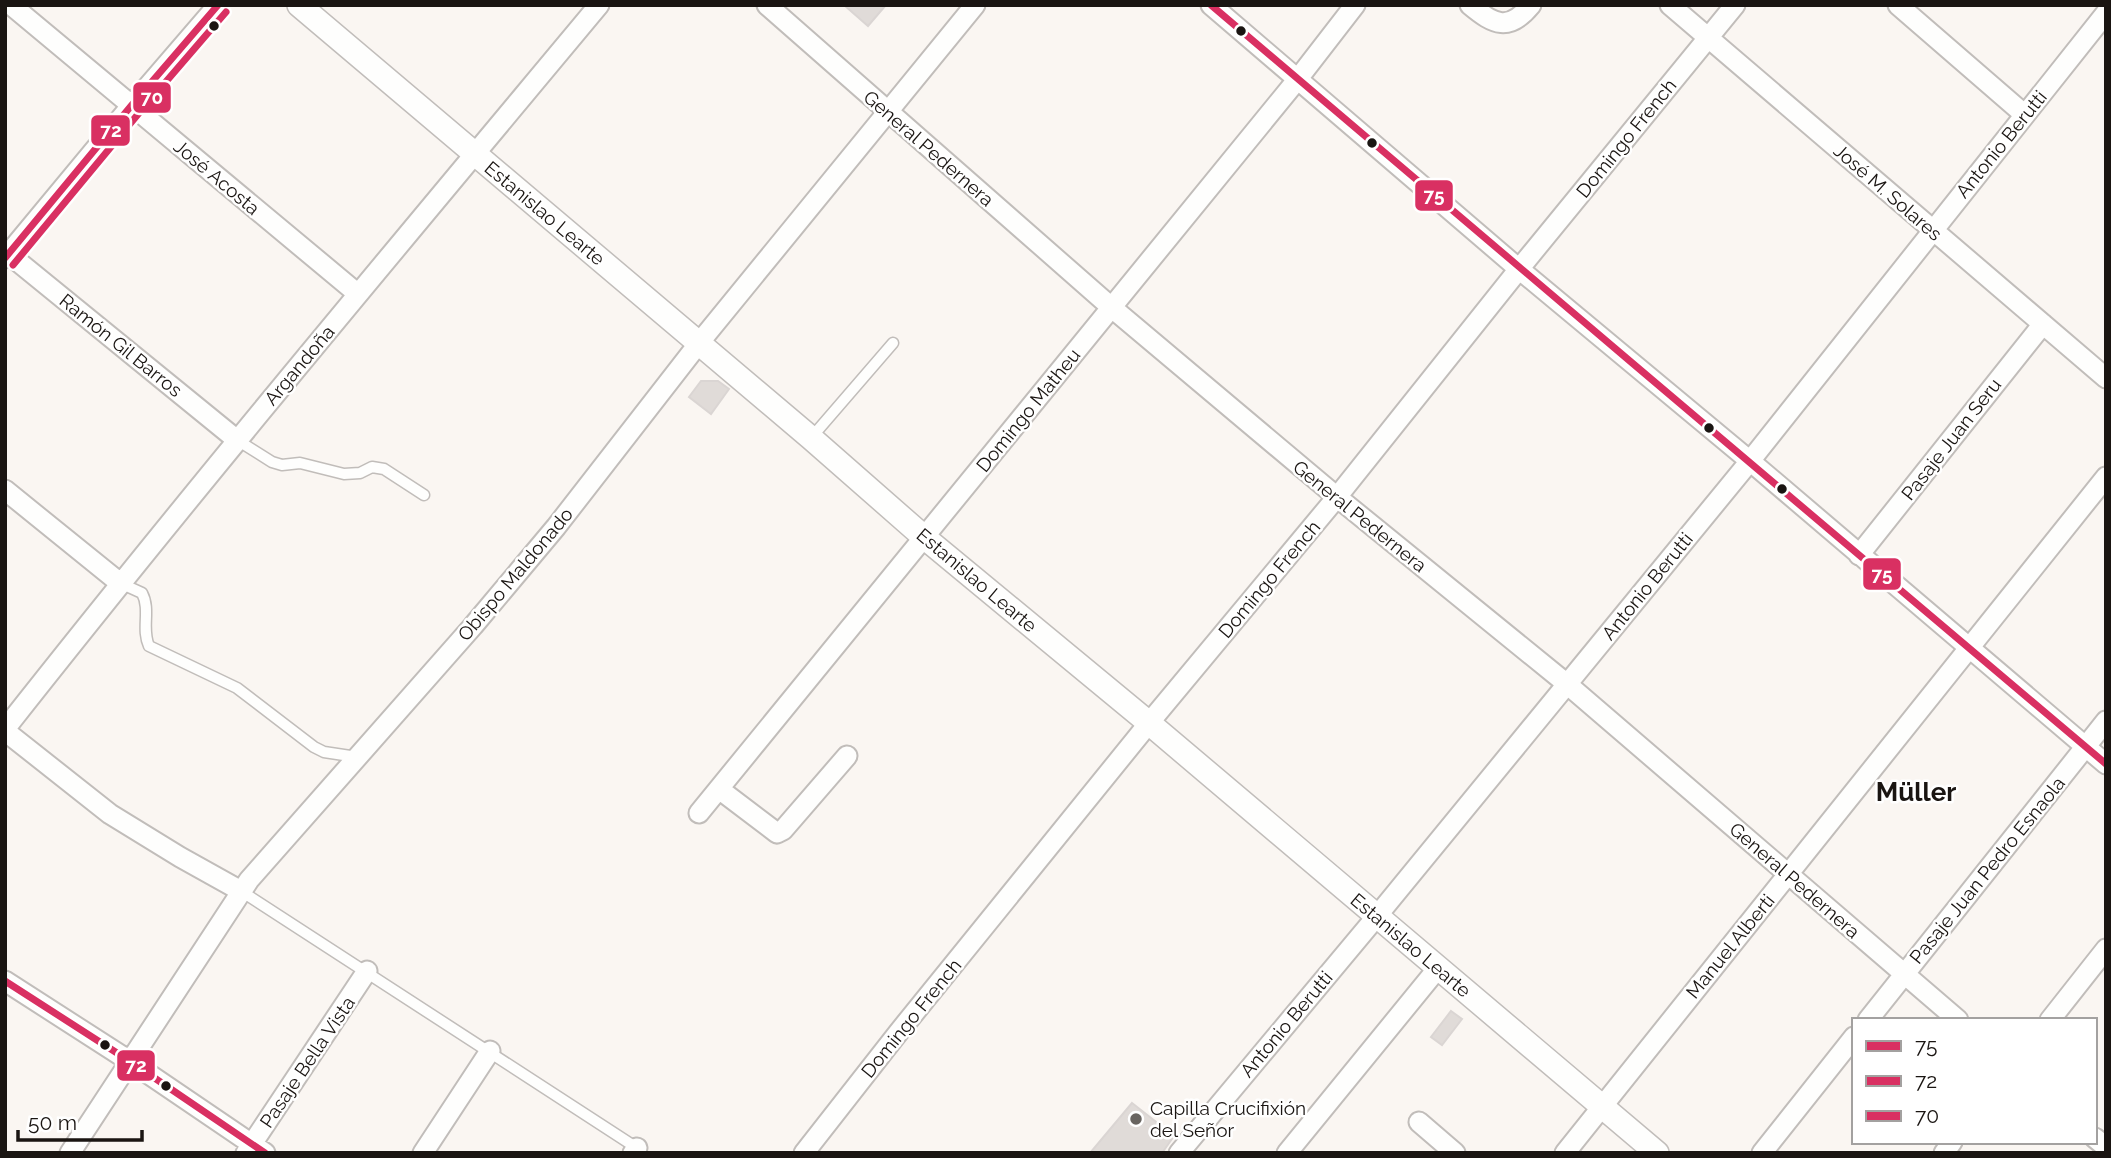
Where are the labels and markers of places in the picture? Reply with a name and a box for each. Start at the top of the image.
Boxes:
unlabelled marker [207,19,221,33]
unlabelled marker [1234,24,1248,38]
unlabelled marker [1365,136,1379,150]
unlabelled marker [1702,421,1716,435]
unlabelled marker [1775,482,1789,496]
unlabelled marker [98,1038,112,1052]
unlabelled marker [159,1079,173,1093]
place label: Capilla Crucifixión del Señor [1150,1097,1306,1141]
marker: Capilla Crucifixión del Señor [1128,1111,1144,1127]

